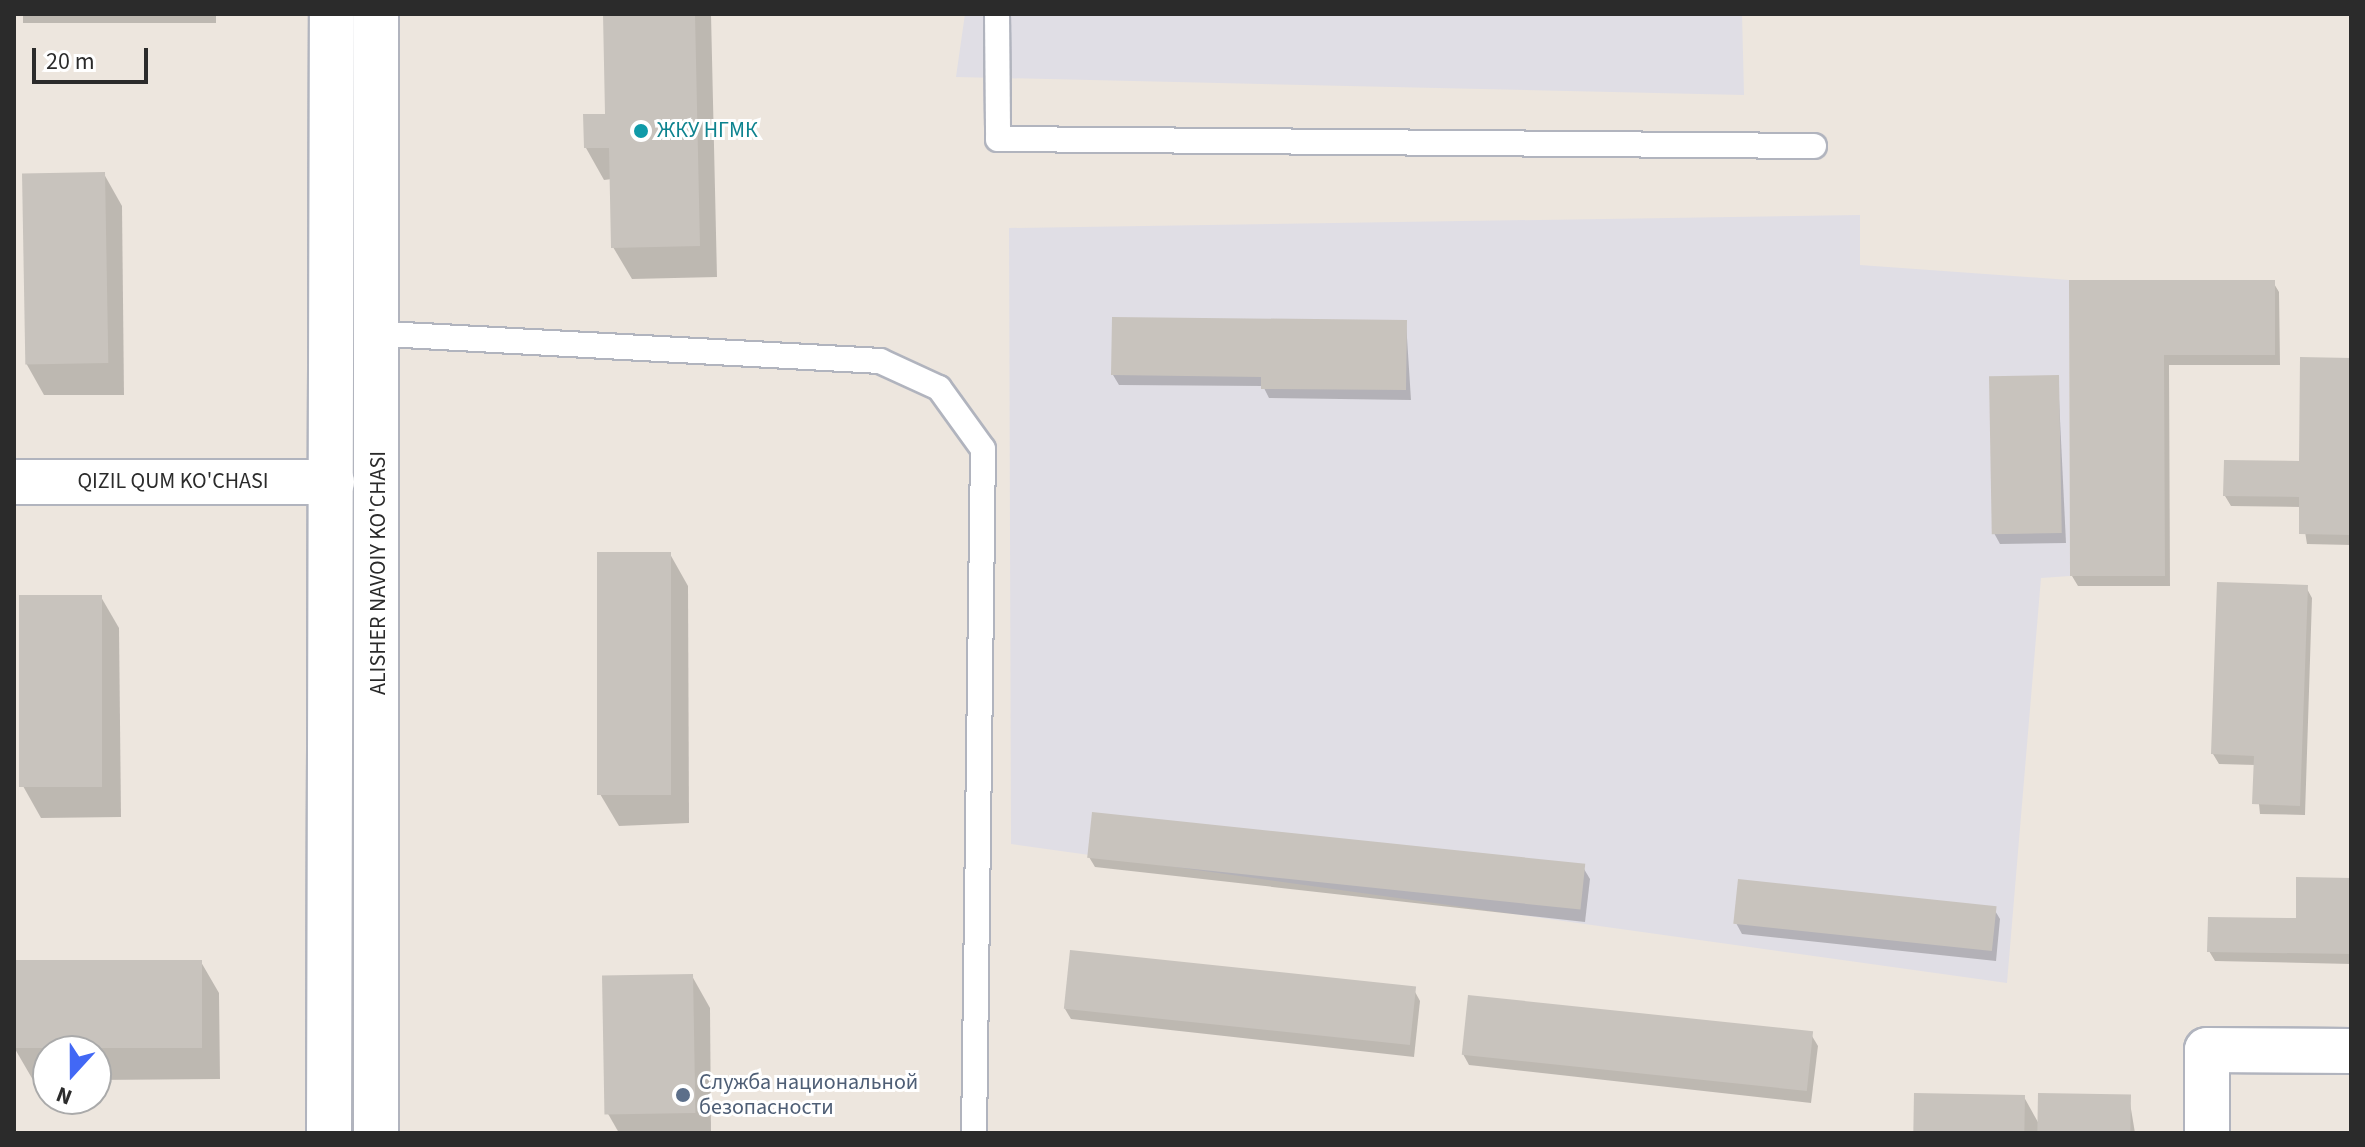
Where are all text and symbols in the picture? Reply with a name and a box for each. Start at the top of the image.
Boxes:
scale bar [36,32,152,82]
text: 20 m [46,44,95,79]
place label: ЖКУ НГМК [657,118,758,144]
marker: ЖКУ НГМК [632,122,650,140]
street label: ALISHER NAVOIY KO'CHASI [366,451,392,695]
street label: QIZIL QUM KO'CHASI [77,469,269,495]
north arrow [32,1035,112,1115]
place label: Служба национальной безопасности [699,1069,918,1120]
text: N [52,1078,77,1113]
marker: Служба национальной безопасности [674,1086,692,1104]

